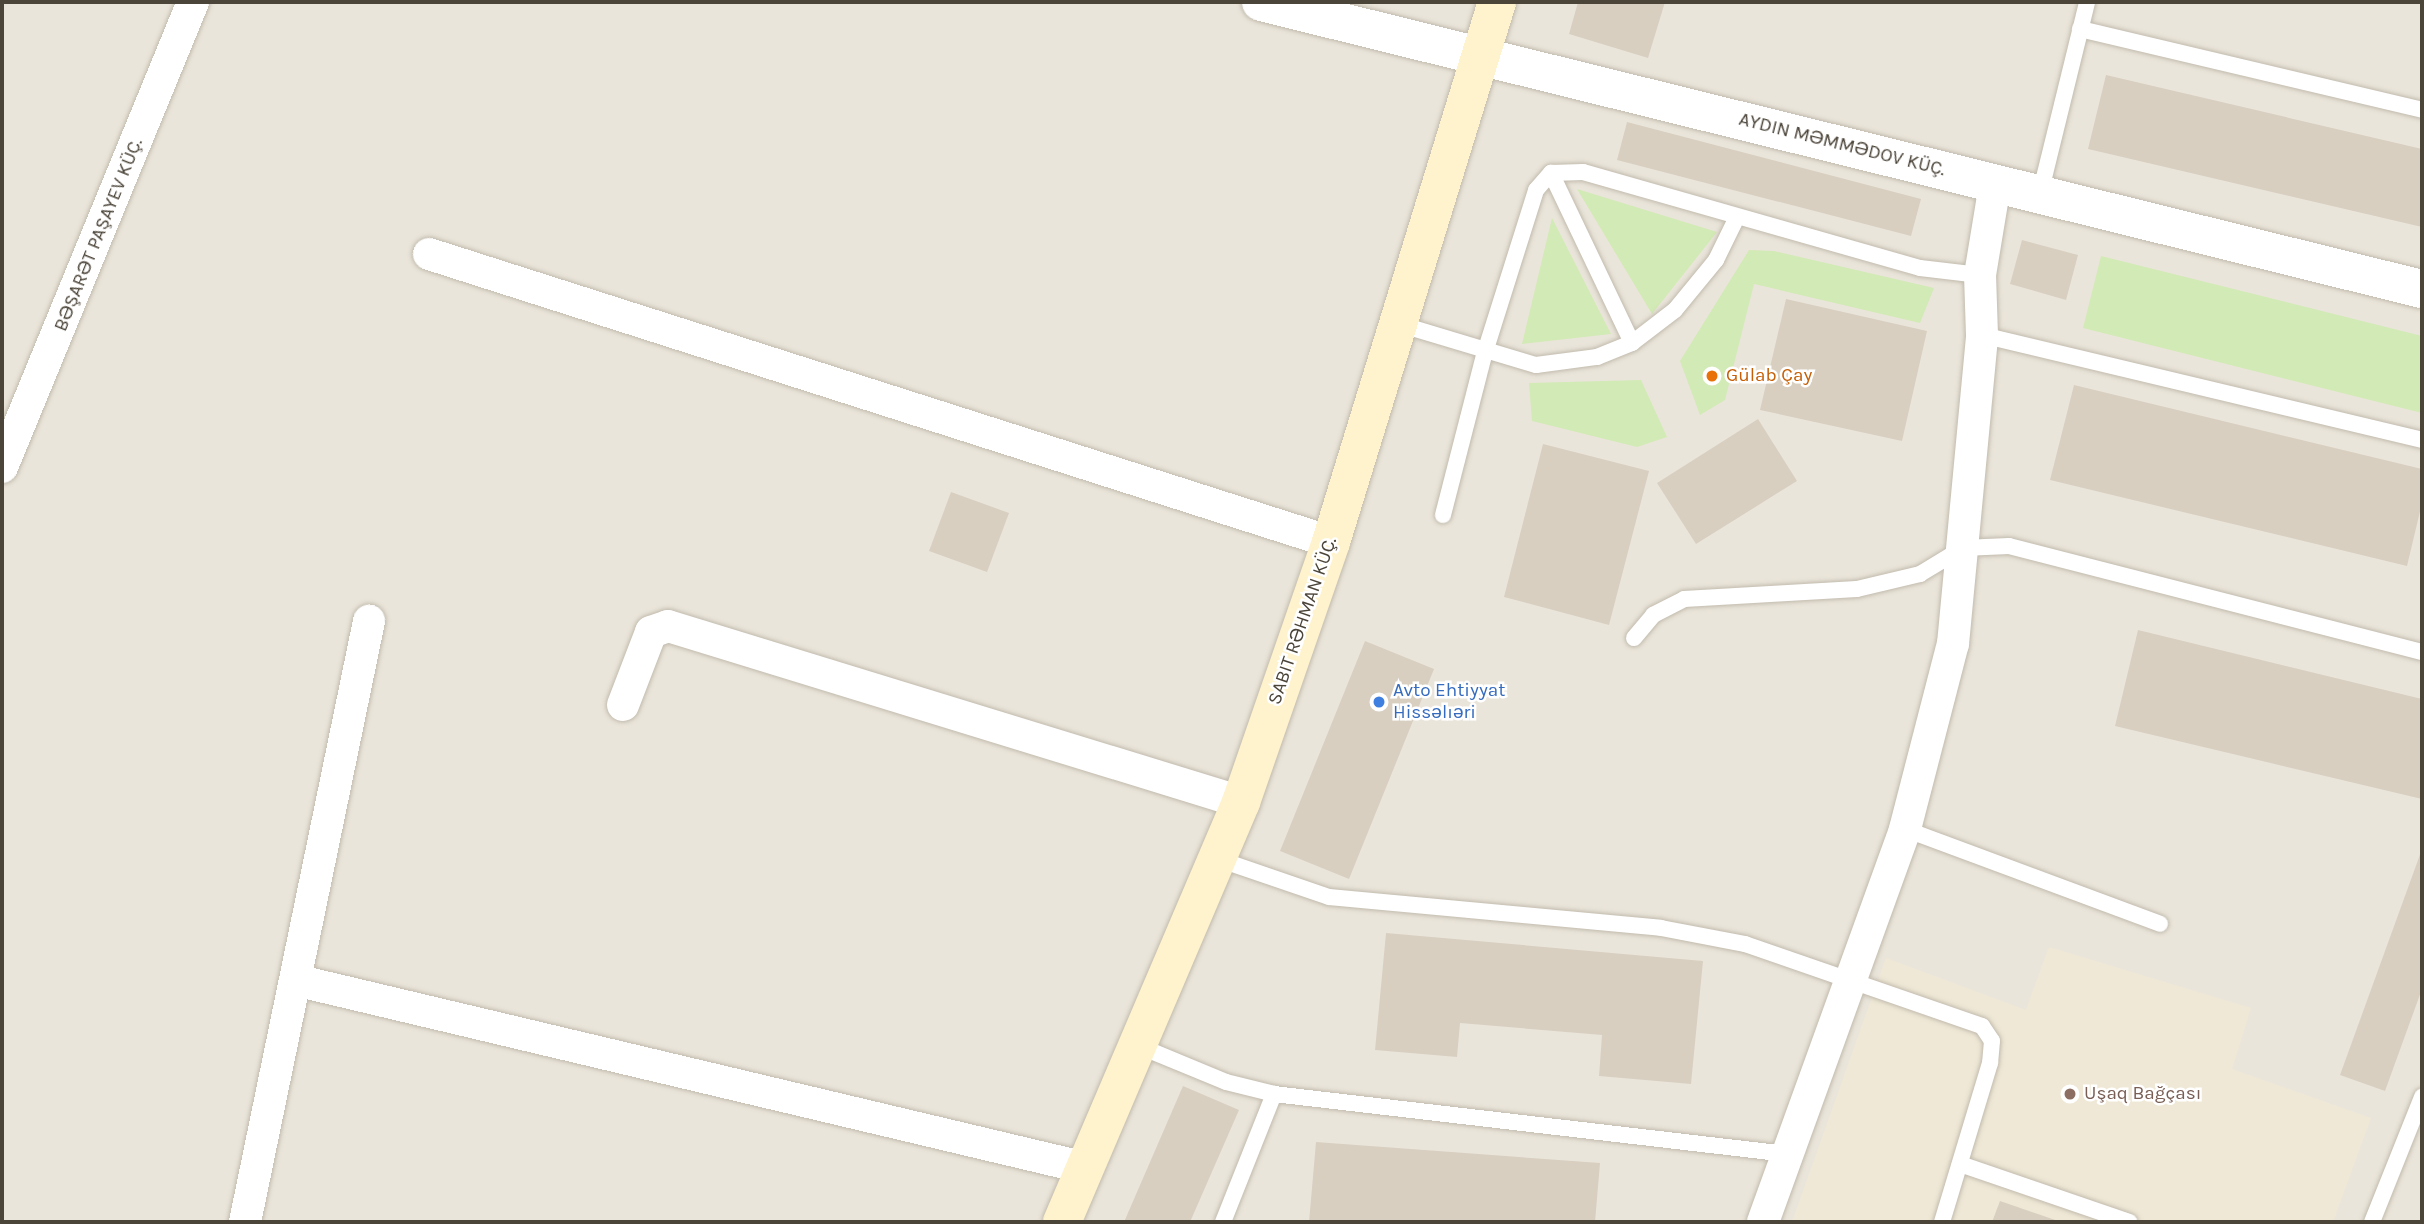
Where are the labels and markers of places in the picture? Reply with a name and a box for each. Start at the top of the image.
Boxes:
place label: Gülab Çay [1726,365,1812,387]
marker: Gülab Çay [1704,368,1720,384]
place label: Avto Ehtiyyat Hissəlıəri [1393,680,1505,724]
marker: Avto Ehtiyyat Hissəlıəri [1371,694,1387,710]
place label: Uşaq Bağçası [2084,1083,2201,1105]
marker: Uşaq Bağçası [2062,1086,2078,1102]

